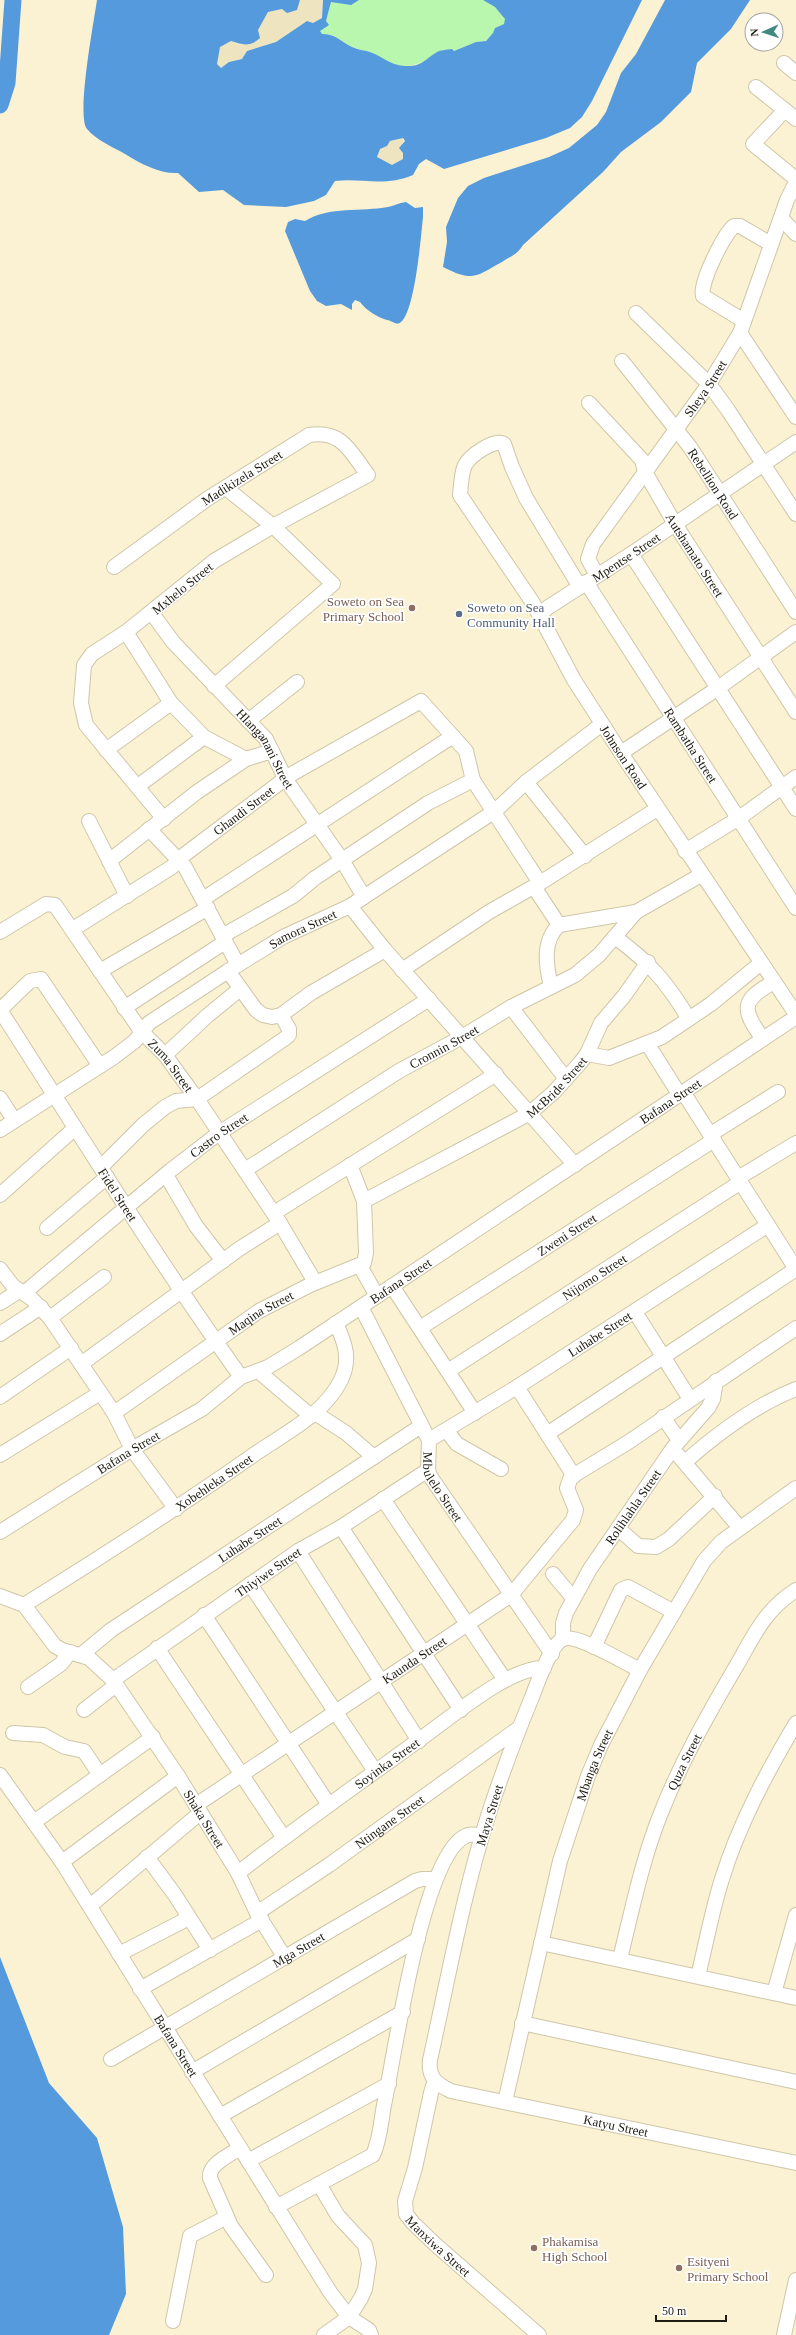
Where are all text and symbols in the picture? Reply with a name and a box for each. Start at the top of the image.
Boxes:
north arrow [744,12,784,52]
text: N [748,28,760,37]
street label: Sheya Street [681,357,730,420]
street label: Rebellion Road [685,445,742,522]
street label: Madikizela Street [199,447,285,509]
street label: Autshamato Street [662,511,727,600]
street label: Mpentse Street [589,529,663,585]
street label: Mxhelo Street [149,559,216,618]
place label: Soweto on Sea Primary School [323,594,404,624]
place label: Soweto on Sea Community Hall [467,600,555,630]
marker: Soweto on Sea Primary School [407,603,417,613]
marker: Soweto on Sea Community Hall [454,609,464,619]
street label: Rambatha Street [661,705,721,786]
street label: Hlanganani Street [233,706,297,792]
street label: Johnson Road [597,722,650,792]
street label: Ghandi Street [210,783,277,838]
street label: Samora Street [266,906,339,952]
street label: Cronnin Street [407,1022,481,1072]
street label: Zuma Street [145,1036,197,1095]
street label: McBride Street [523,1053,590,1121]
street label: Bafana Street [637,1075,704,1127]
street label: Castro Street [187,1109,251,1161]
street label: Fidel Street [95,1165,140,1225]
street label: Zweni Street [535,1210,599,1259]
street label: Nijomo Street [560,1251,630,1303]
street label: Bafana Street [367,1255,435,1307]
street label: Maqina Street [226,1288,296,1338]
street label: Luhabe Street [565,1308,635,1360]
street label: Bafana Street [94,1428,163,1477]
street label: Xobehleka Street [173,1451,256,1514]
street label: Mbulelo Street [420,1451,466,1525]
street label: Rolihlahla Street [602,1466,664,1548]
street label: Luhabe Street [215,1513,285,1565]
street label: Thiyiwe Street [232,1544,304,1600]
street label: Kaunda Street [379,1633,450,1687]
street label: Mbanga Street [573,1727,616,1803]
street label: Quza Street [664,1731,705,1793]
street label: Soyinka Street [352,1735,423,1792]
street label: Maya Street [473,1782,506,1848]
street label: Shaka Street [180,1787,228,1851]
street label: Ntingane Street [352,1792,427,1852]
street label: Mga Street [270,1929,327,1971]
street label: Bafana Street [151,2012,201,2080]
street label: Katyu Street [582,2112,650,2140]
street label: Manxiwa Street [402,2213,474,2280]
place label: Phakamisa High School [542,2234,608,2264]
marker: Phakamisa High School [529,2243,539,2253]
place label: Esityeni Primary School [687,2254,769,2284]
marker: Esityeni Primary School [674,2263,684,2273]
scale bar [656,2297,726,2323]
text: 50 m [662,2304,687,2318]

